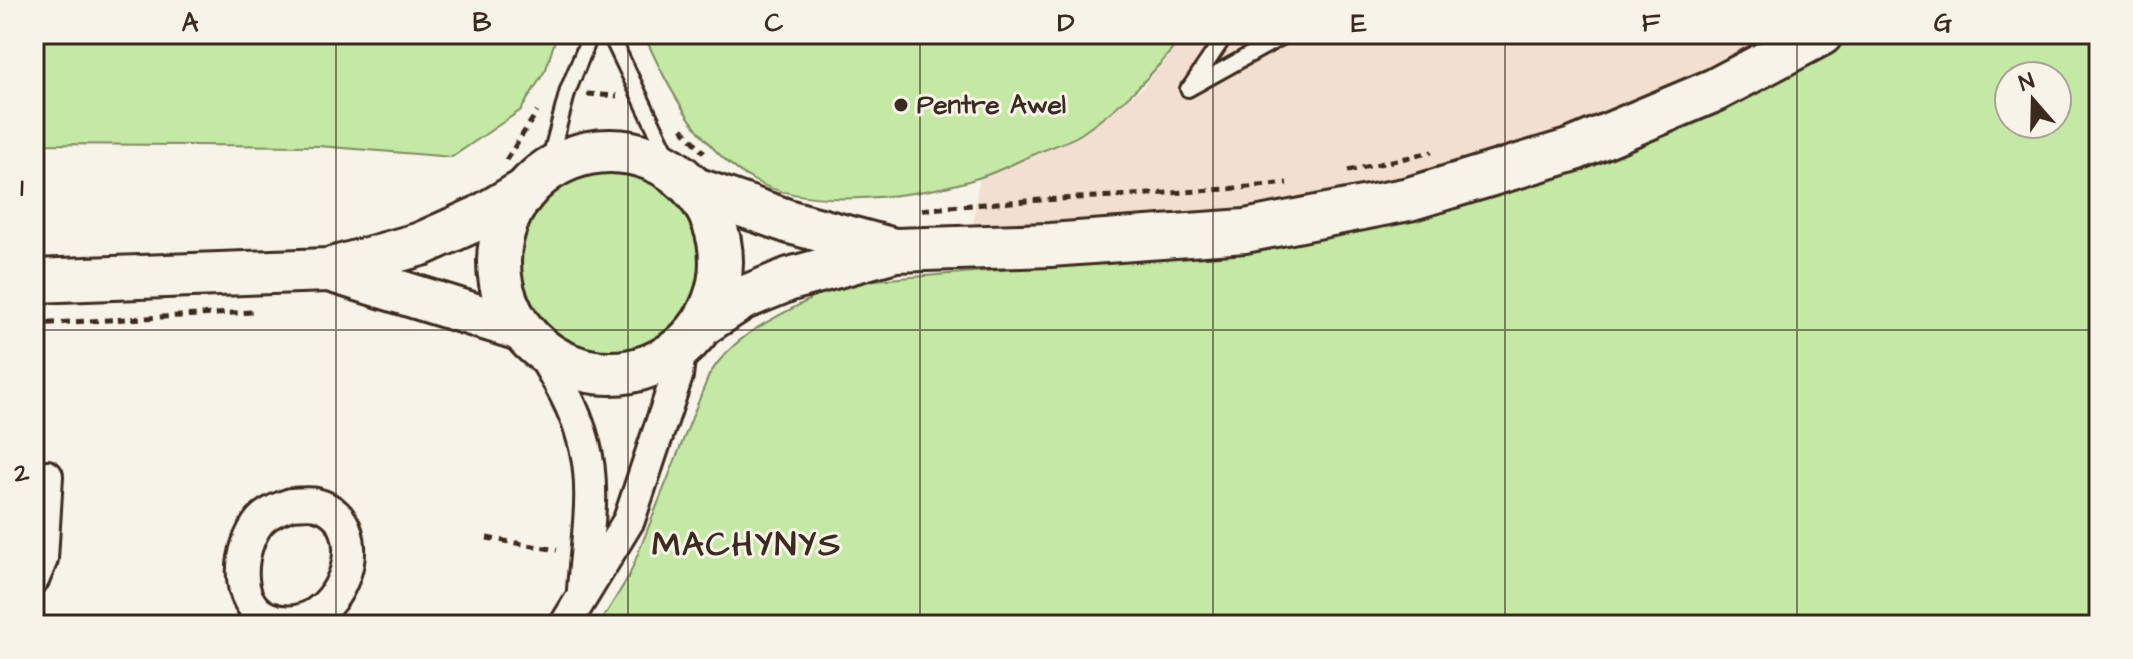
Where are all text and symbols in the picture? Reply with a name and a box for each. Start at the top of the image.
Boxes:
text: A [182,5,199,41]
text: B [473,5,492,41]
text: C [765,5,784,41]
text: D [1058,5,1075,41]
text: E [1351,5,1367,41]
text: F [1642,5,1661,41]
text: G [1934,5,1952,41]
north arrow [1993,60,2073,140]
text: N [2015,66,2039,100]
place label: Pentre Awel [917,87,1066,123]
marker: Pentre Awel [892,96,910,114]
text: 1 [20,170,24,206]
text: 2 [14,455,30,491]
district label: MACHYNYS [652,521,842,569]

